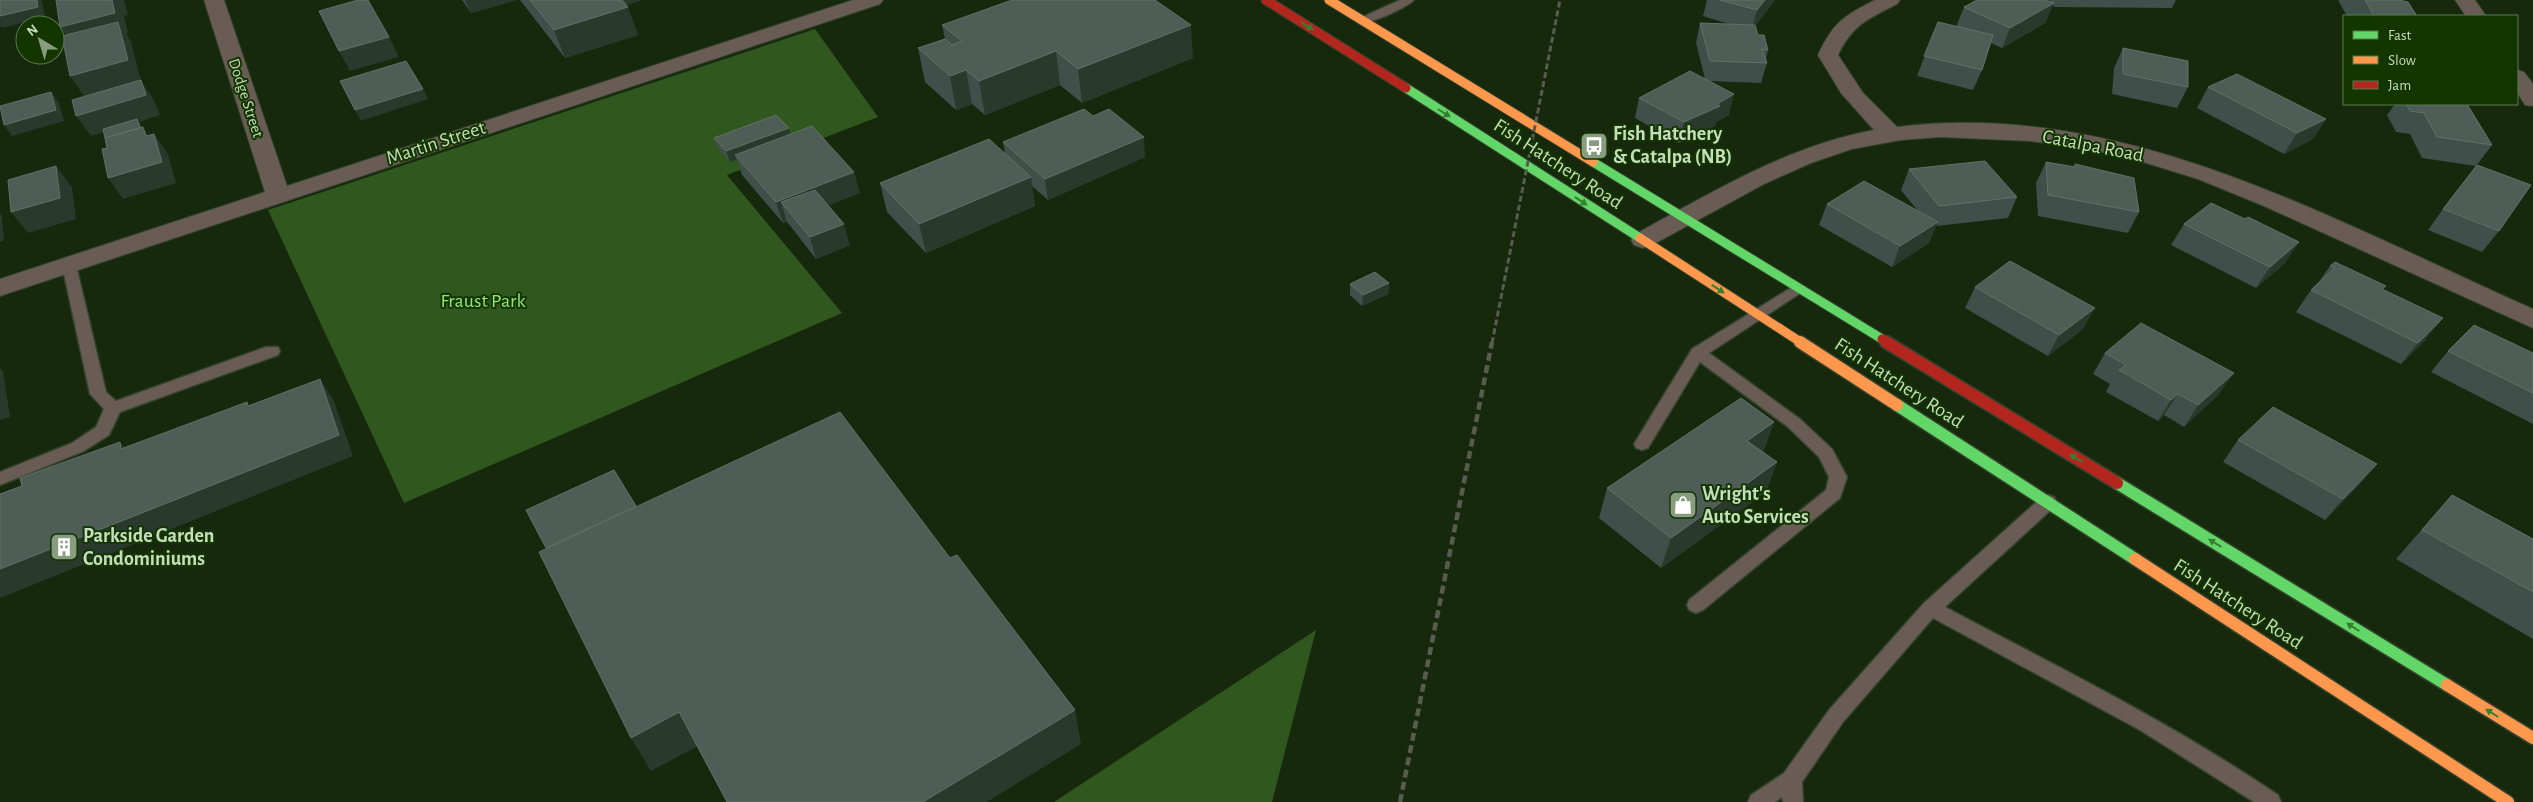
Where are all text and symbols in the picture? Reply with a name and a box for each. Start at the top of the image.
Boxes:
north arrow [15,15,65,65]
legend [2343,15,2518,105]
text: N [24,22,41,39]
one-way arrow [1301,22,1314,31]
text: Fast [2388,28,2412,43]
text: Slow [2388,53,2416,68]
street label: Dodge Street [226,57,266,139]
text: Jam [2388,78,2411,93]
one-way arrow [1438,109,1451,118]
street label: Fish Hatchery Road [1490,115,1626,213]
street label: Martin Street [384,117,489,168]
place label: Fish Hatchery & Catalpa (NB) [1613,124,1732,167]
street label: Catalpa Road [2041,126,2145,166]
bus stop icon: Fish Hatchery & Catalpa (NB) [1579,131,1609,161]
one-way arrow [1575,196,1588,205]
one-way arrow [1711,284,1725,293]
park label: Fraust Park [440,291,526,311]
street label: Fish Hatchery Road [1831,334,1967,432]
one-way arrow [2069,454,2082,463]
place label: Wright's Auto Services [1702,484,1809,527]
shop icon: Wright's Auto Services [1668,490,1698,520]
place label: Parkside Garden Condominiums [83,526,214,569]
building icon: Parkside Garden Condominiums [49,532,79,562]
one-way arrow [2208,538,2221,547]
street label: Fish Hatchery Road [2170,555,2306,653]
one-way arrow [2347,623,2360,632]
one-way arrow [2485,708,2498,717]

